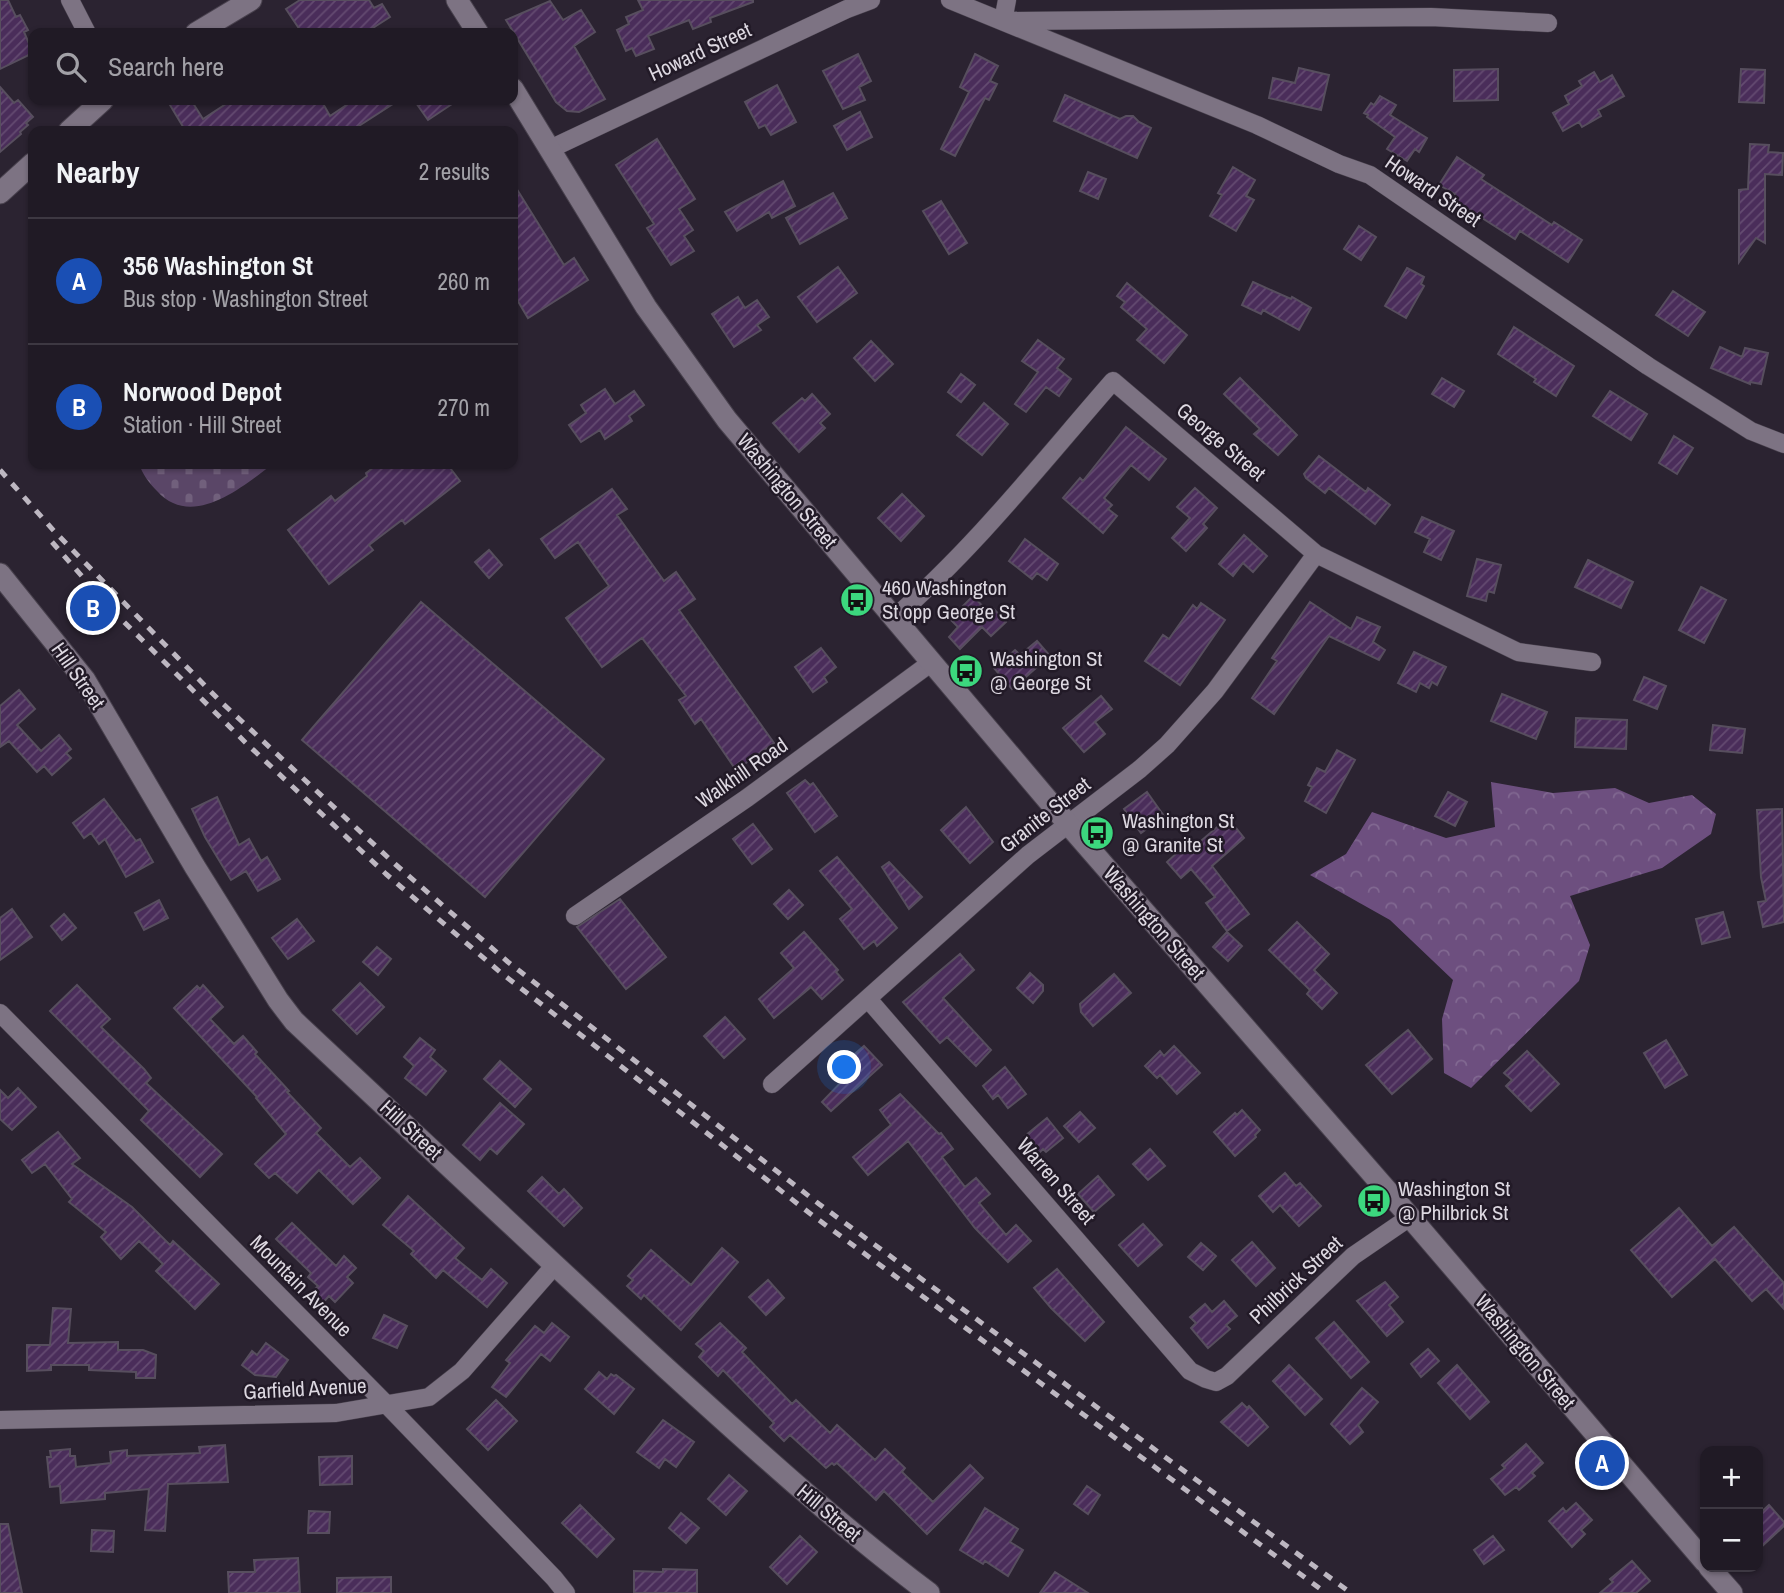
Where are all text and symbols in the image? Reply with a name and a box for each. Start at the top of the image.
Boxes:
street label: Howard Street [644,15,756,88]
search box [28,28,518,105]
icon: search [52,48,90,86]
text: Search here [108,49,224,84]
street label: Howard Street [1380,148,1487,233]
text: Nearby [56,152,139,192]
text: 2 results [419,156,490,187]
text: 356 Washington St [123,248,313,283]
text: A [72,266,86,297]
text: 260 m [438,266,490,297]
text: Bus stop · Washington Street [123,283,368,314]
text: Norwood Depot [123,374,282,409]
text: B [72,392,86,423]
text: 270 m [438,392,490,423]
street label: George Street [1171,396,1272,488]
text: Station · Hill Street [123,409,281,440]
street label: Washington Street [731,427,844,555]
place label: 460 Washington St opp George St [882,573,1015,626]
bus stop icon: 460 Washington St opp George St [838,581,876,619]
pin: B [70,582,116,634]
street label: Hill Street [45,636,112,715]
place label: Washington St @ George St [990,644,1103,697]
bus stop icon: Washington St @ George St [947,652,985,690]
street label: Walkhill Road [690,730,793,815]
street label: Granite Street [993,770,1096,859]
place label: Washington St @ Granite St [1122,806,1235,859]
bus stop icon: Washington St @ Granite St [1078,814,1116,852]
street label: Washington Street [1097,860,1212,986]
your location [827,1050,861,1084]
street label: Hill Street [374,1093,449,1166]
street label: Warren Street [1010,1131,1102,1231]
place label: Washington St @ Philbrick St [1398,1174,1511,1227]
bus stop icon: Washington St @ Philbrick St [1355,1182,1393,1220]
street label: Mountain Avenue [244,1228,359,1343]
street label: Philbrick Street [1243,1229,1349,1330]
street label: Washington Street [1469,1288,1582,1416]
street label: Garfield Avenue [243,1371,367,1406]
pin: A [1579,1437,1625,1489]
map controls [1700,1446,1763,1572]
button: + [1700,1446,1763,1509]
street label: Hill Street [791,1477,868,1548]
button: − [1700,1509,1763,1572]

